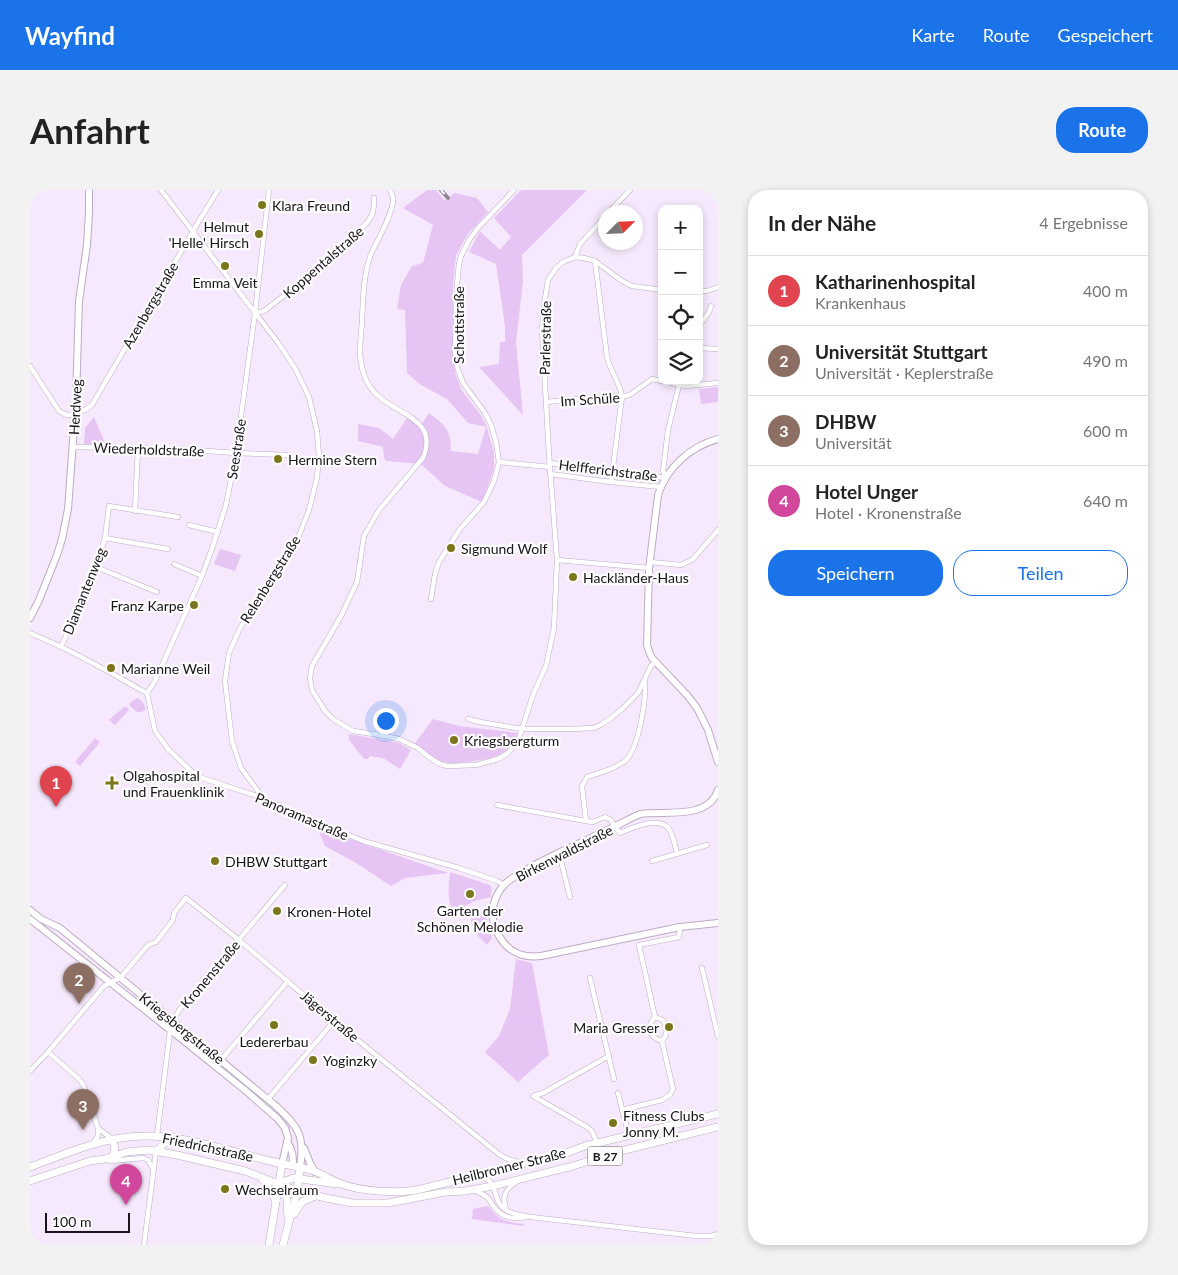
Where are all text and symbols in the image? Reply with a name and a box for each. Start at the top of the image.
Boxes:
text: Wayfind [25,21,115,50]
text: Karte [911,24,955,46]
text: Route [983,24,1030,46]
text: Gespeichert [1058,24,1153,46]
button: Route [1056,107,1148,153]
text: Anfahrt [30,109,150,151]
place label: Klara Freund [272,197,350,214]
marker: Klara Freund [256,199,268,211]
north arrow [598,205,643,250]
map controls [658,205,703,385]
button: + [658,205,703,250]
text: In der Nähe [768,210,876,235]
text: 4 Ergebnisse [1039,213,1128,232]
place label: Helmut 'Helle' Hirsch [169,218,249,251]
street label: Koppentalstraße [279,222,367,302]
marker: Helmut 'Helle' Hirsch [253,228,265,240]
button: − [658,250,703,295]
street label: Azenbergstraße [118,259,182,351]
marker: Emma Veit [219,260,231,272]
text: Katharinenhospital [815,270,975,293]
place label: Emma Veit [192,274,258,291]
text: 1 [779,281,789,300]
text: 400 m [1083,281,1128,300]
street label: Schottstraße [450,286,467,364]
text: Krankenhaus [815,293,906,312]
button: locate [658,295,703,340]
street label: Parlerstraße [536,301,554,375]
button: layers [658,340,703,385]
text: Universität Stuttgart [815,340,988,363]
text: 2 [779,351,789,370]
text: 490 m [1083,351,1128,370]
text: Universität · Keplerstraße [815,363,993,382]
street label: Herdweg [65,379,85,435]
street label: Im Schüle [560,388,620,410]
text: DHBW [815,410,876,433]
street label: Seestraße [223,418,249,480]
text: 3 [779,421,789,440]
text: 600 m [1083,421,1128,440]
text: Universität [815,433,892,452]
street label: Wiederholdstraße [93,439,205,459]
place label: Hermine Stern [288,451,377,468]
marker: Hermine Stern [272,453,284,465]
street label: Helfferichstraße [558,456,658,484]
text: Hotel Unger [815,480,918,503]
text: 4 [779,491,789,510]
text: 640 m [1083,491,1128,510]
text: Hotel · Kronenstraße [815,503,962,522]
street label: Relenbergstraße [236,532,304,626]
place label: Sigmund Wolf [461,540,547,557]
marker: Sigmund Wolf [445,542,457,554]
street label: Diamantenweg [59,545,109,637]
button: Speichern [768,550,943,596]
button: Teilen [953,550,1128,596]
place label: Hackländer-Haus [583,569,689,586]
marker: Hackländer-Haus [567,571,579,583]
place label: Franz Karpe [110,597,184,614]
marker: Franz Karpe [188,599,200,611]
place label: Marianne Weil [121,660,210,677]
marker: Marianne Weil [105,662,117,674]
your location [373,708,399,734]
place label: Kriegsbergturm [464,732,559,749]
marker: Kriegsbergturm [448,734,460,746]
pin: 1 [40,766,72,807]
place label: Olgahospital und Frauenklinik [123,767,225,800]
marker: Olgahospital und Frauenklinik [105,776,119,790]
street label: Panoramastraße [253,789,351,843]
street label: Birkenwaldstraße [513,821,615,885]
place label: DHBW Stuttgart [225,853,327,870]
marker: DHBW Stuttgart [209,855,221,867]
marker: Garten der Schönen Melodie [464,888,476,900]
place label: Garten der Schönen Melodie [417,902,523,935]
place label: Kronen-Hotel [287,903,371,920]
marker: Kronen-Hotel [271,905,283,917]
street label: Kronenstraße [177,937,243,1011]
pin: 2 [63,963,95,1004]
street label: Jägerstraße [297,987,363,1045]
street label: Kriegsbergstraße [136,989,228,1067]
marker: Ledererbau [268,1019,280,1031]
place label: Maria Gresser [573,1019,659,1036]
marker: Maria Gresser [663,1021,675,1033]
place label: Ledererbau [239,1033,309,1050]
place label: Yoginzky [323,1052,378,1069]
marker: Yoginzky [307,1054,319,1066]
pin: 3 [67,1089,99,1130]
place label: Fitness Clubs Jonny M. [623,1107,705,1140]
marker: Fitness Clubs Jonny M. [607,1117,619,1129]
street label: Friedrichstraße [161,1129,255,1165]
street label: Heilbronner Straße [451,1144,567,1188]
road number: B 27 [588,1146,622,1166]
pin: 4 [110,1164,142,1205]
place label: Wechselraum [235,1181,319,1198]
marker: Wechselraum [219,1183,231,1195]
scale bar [45,1210,130,1233]
text: 100 m [52,1213,91,1230]

